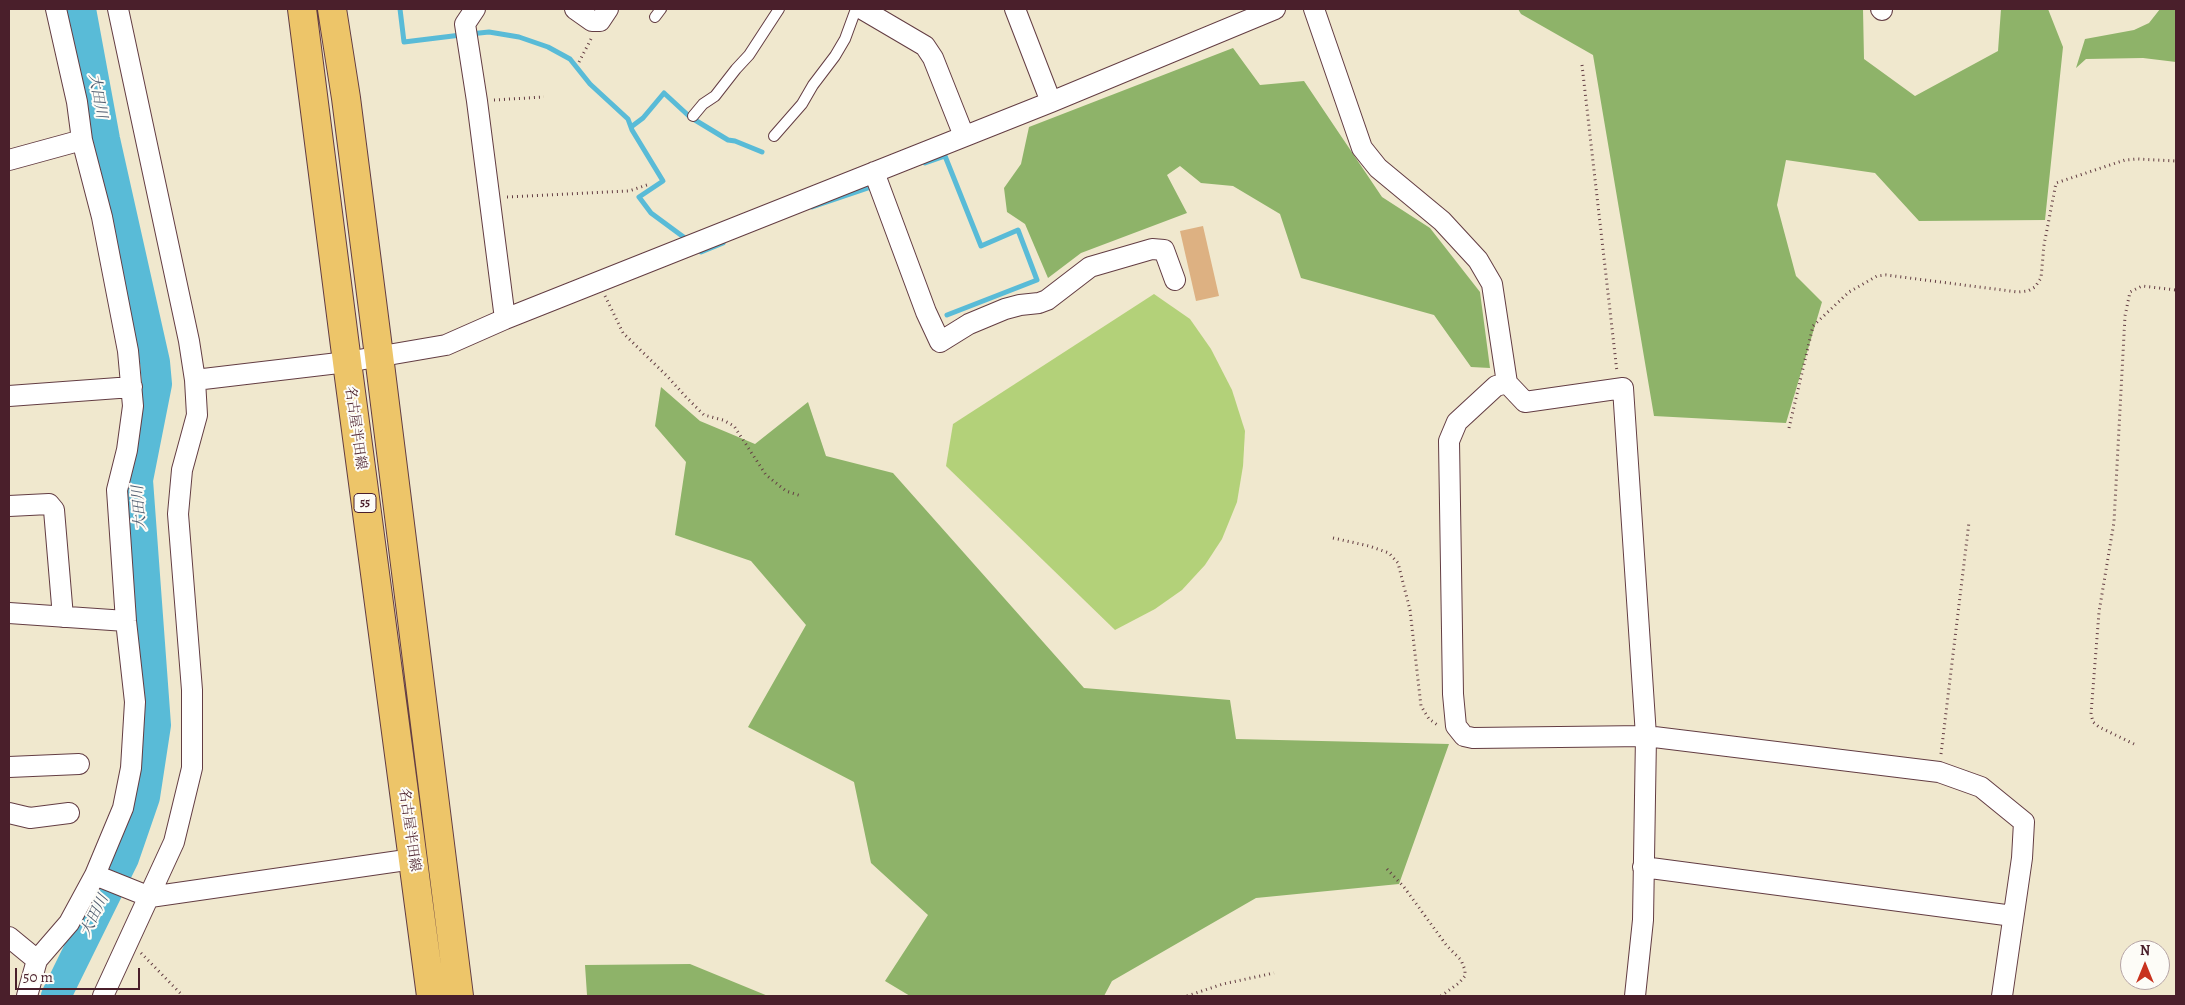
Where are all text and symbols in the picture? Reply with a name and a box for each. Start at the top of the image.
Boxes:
water label: 大田川 [84,72,110,120]
street label: 名古屋半田線 [341,385,369,471]
water label: 大田川 [129,485,151,531]
road number: 55 [354,493,376,512]
street label: 名古屋半田線 [395,787,423,873]
water label: 大田川 [77,892,113,940]
north arrow [2120,940,2170,990]
text: N [2140,941,2150,960]
scale bar [18,958,142,990]
text: 50 m [23,967,53,987]

